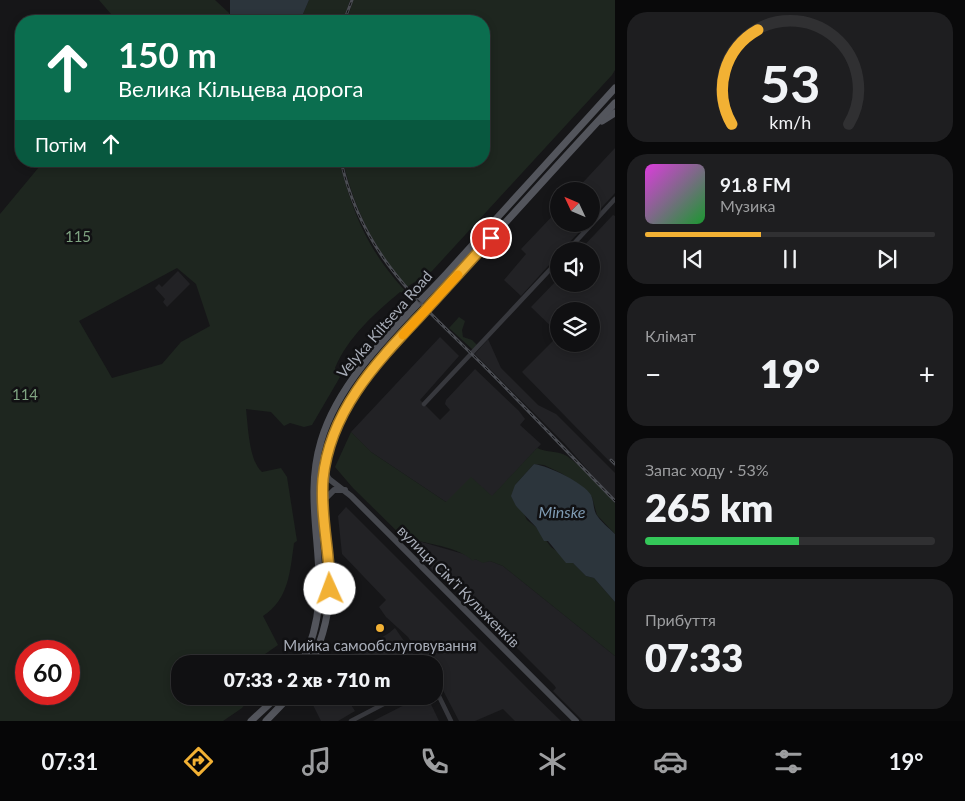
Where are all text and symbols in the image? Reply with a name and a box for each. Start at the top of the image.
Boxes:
text: 150 m [118,33,217,75]
icon: ahead [35,35,100,100]
text: 53 [760,52,820,114]
text: Велика Кільцева дорога [118,75,363,102]
text: km/h [769,111,811,133]
icon: ahead [97,130,125,158]
text: Потім [35,133,87,156]
text: 91.8 FM [720,173,791,196]
north arrow [550,182,600,232]
map controls [550,182,600,352]
text: Музика [720,196,776,215]
pin [470,217,512,259]
icon: arrive [477,224,505,252]
park label: 115 [65,227,91,245]
button: sound [550,242,600,292]
icon: previous [679,245,707,273]
icon: pause [776,245,804,273]
icon: next [873,245,901,273]
street label: Velyka Kiltseva Road [333,267,435,381]
button: layers [550,302,600,352]
text: Клімат [645,326,696,345]
text: 19° [760,350,820,396]
text: − [645,357,661,391]
text: + [919,357,935,391]
park label: 114 [12,385,38,403]
text: Запас ходу · 53% [645,460,769,479]
text: 265 km [645,484,773,530]
water label: Minske [538,502,586,521]
street label: вулиця Сімʼї Кульженків [394,521,524,651]
position arrow [303,562,355,614]
text: Прибуття [645,610,716,629]
marker: Мийка самообслуговування [374,622,386,634]
text: 07:33 [645,634,743,680]
place label: Мийка самообслуговування [283,636,477,654]
speed limit sign: 60 [15,640,80,705]
text: 07:33 · 2 хв · 710 m [224,668,390,691]
icon: directions [181,744,216,779]
icon: music [299,744,334,779]
icon: phone [417,744,452,779]
icon: climate [535,744,570,779]
icon: car [653,744,688,779]
icon: filters [771,744,806,779]
text: 07:31 [41,748,98,775]
text: 19° [889,748,923,775]

